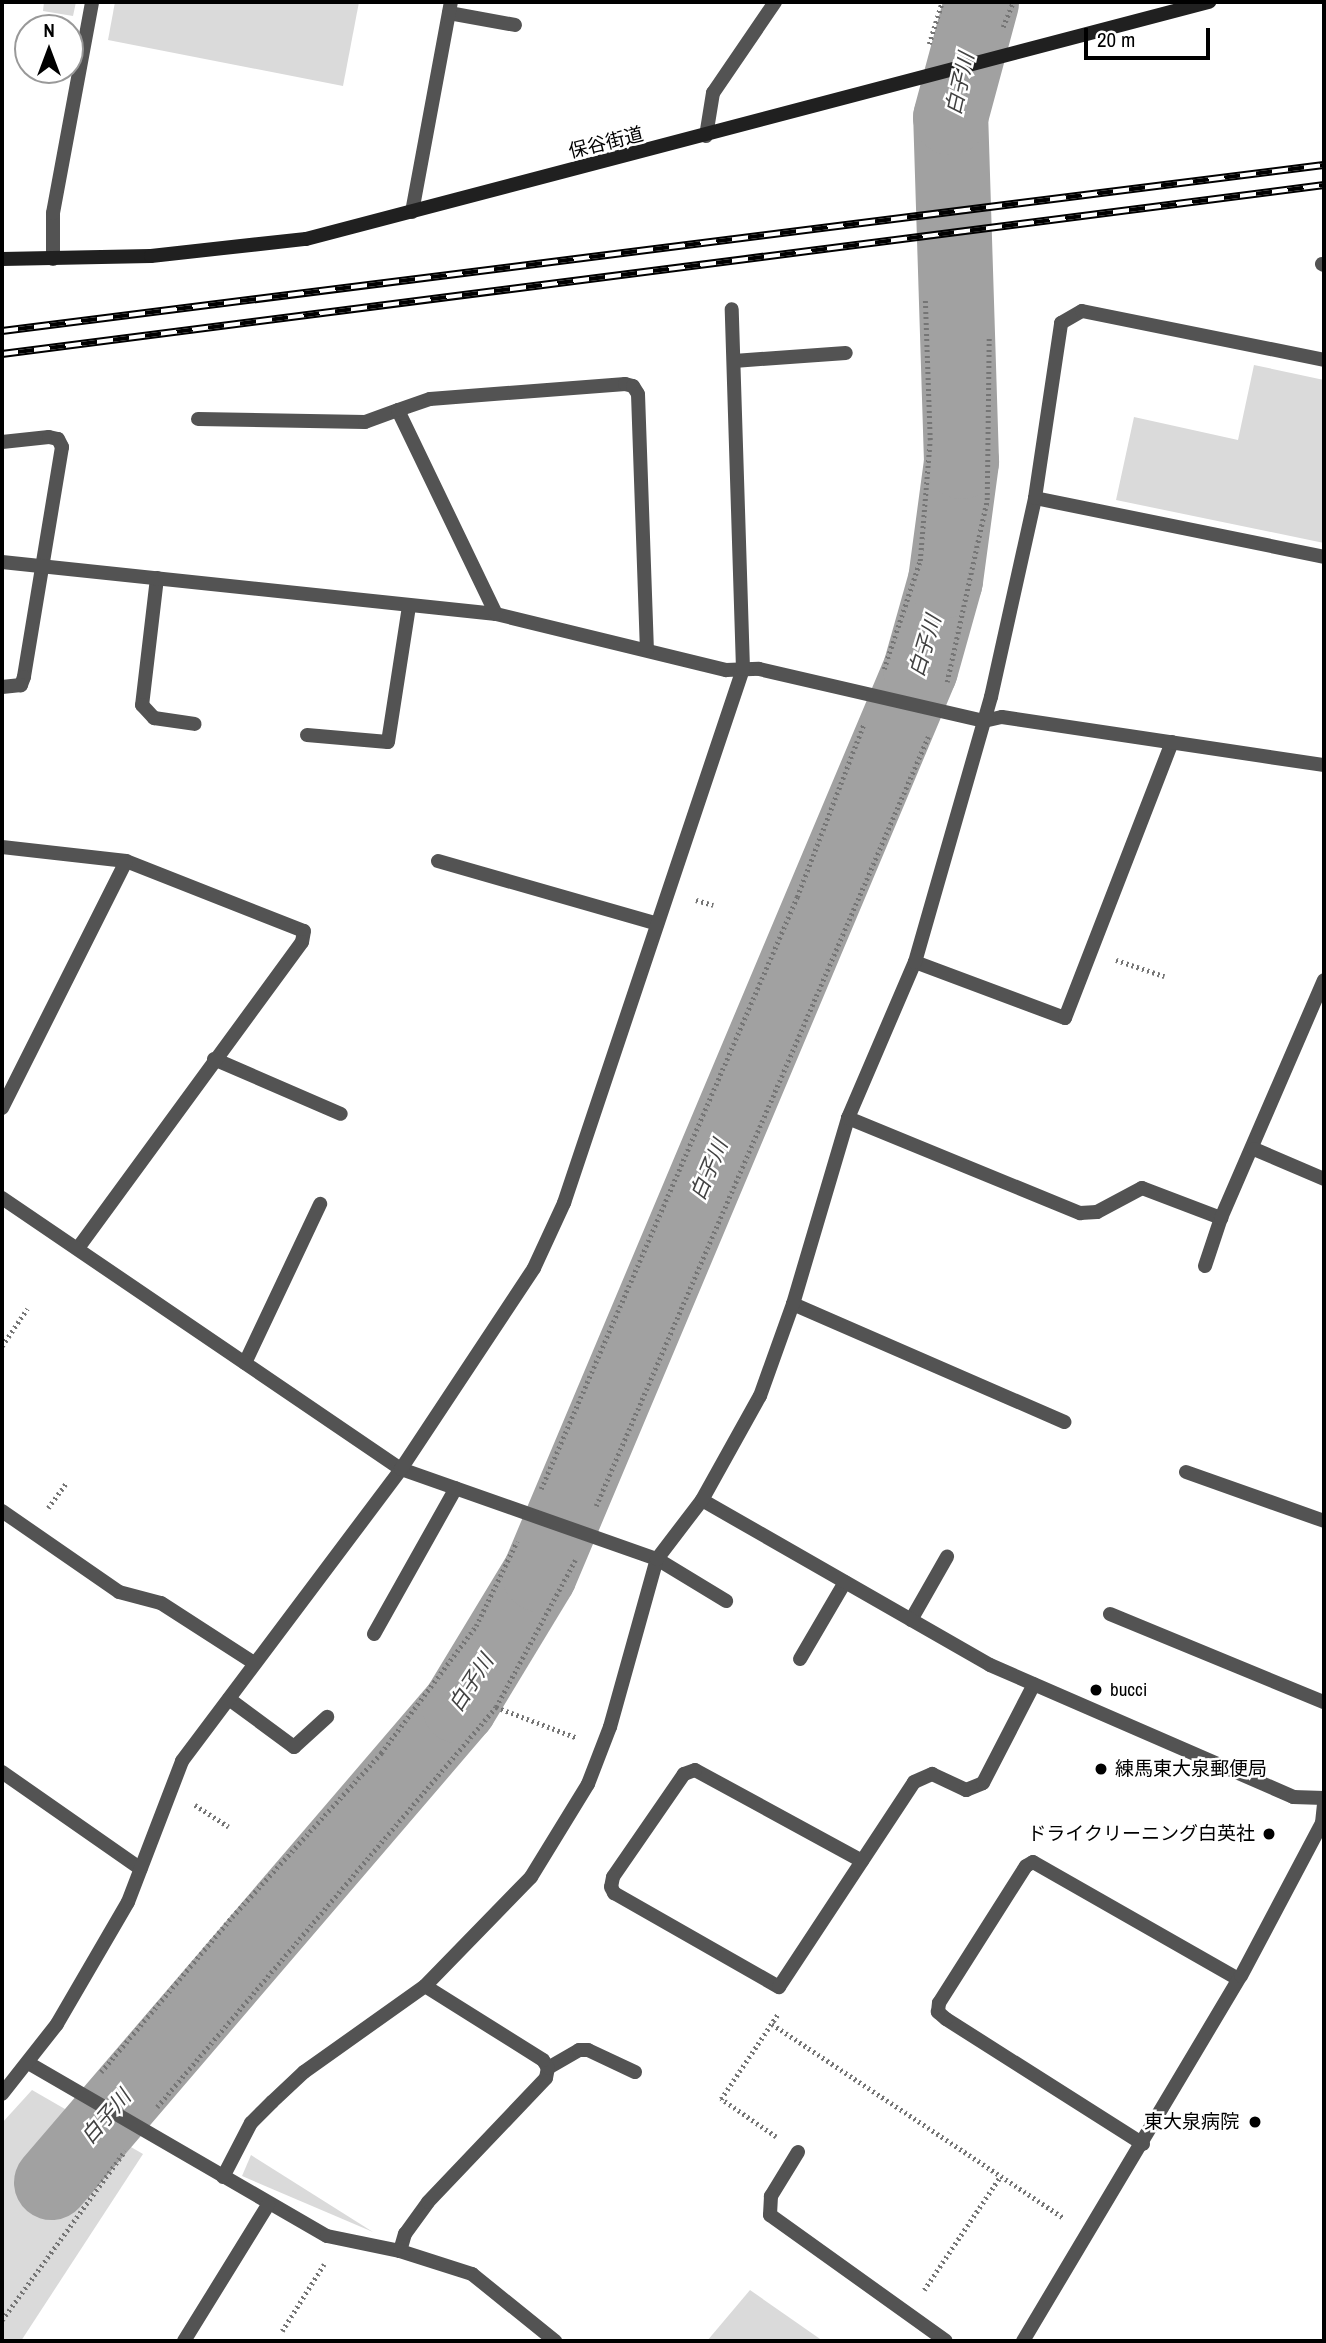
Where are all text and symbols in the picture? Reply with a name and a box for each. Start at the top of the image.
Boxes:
north arrow [14,14,84,84]
scale bar [1088,14,1214,58]
text: N [43,17,55,43]
text: 20 m [1097,25,1135,54]
water label: 白子川 [941,50,979,118]
street label: 保谷街道 [566,123,646,163]
water label: 白子川 [904,612,946,680]
water label: 白子川 [685,1136,733,1204]
water label: 白子川 [443,1650,499,1716]
place label: bucci [1110,1679,1147,1701]
marker: bucci [1088,1682,1104,1698]
place label: 練馬東大泉郵便局 [1115,1758,1267,1780]
marker: 練馬東大泉郵便局 [1093,1761,1109,1777]
place label: ドライクリーニング白英社 [1027,1823,1255,1845]
marker: ドライクリーニング白英社 [1261,1826,1277,1842]
water label: 白子川 [76,2085,136,2149]
place label: 東大泉病院 [1144,2111,1239,2133]
marker: 東大泉病院 [1245,2112,1265,2132]

